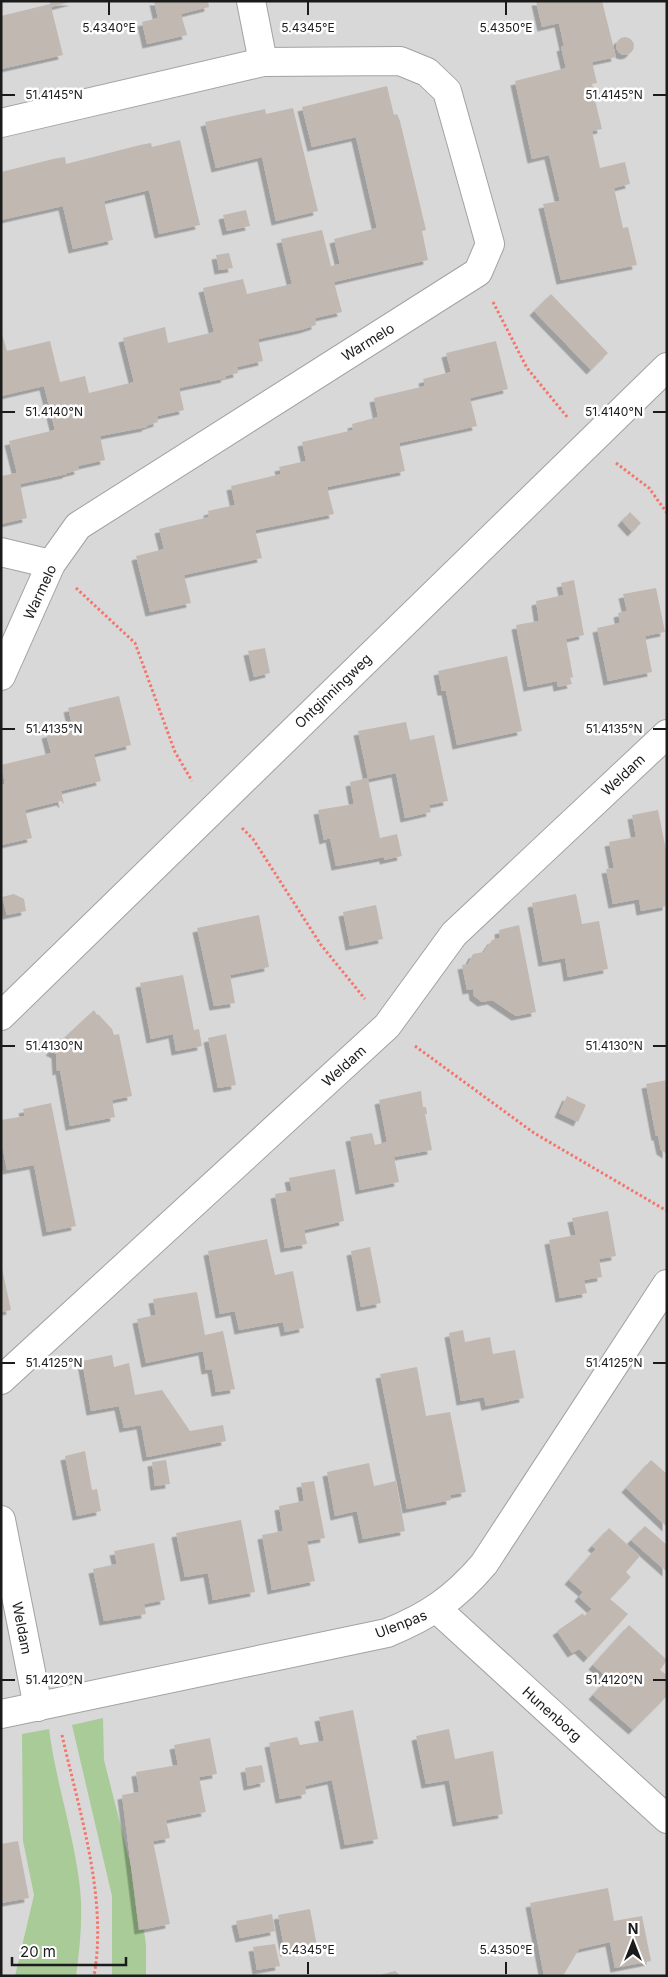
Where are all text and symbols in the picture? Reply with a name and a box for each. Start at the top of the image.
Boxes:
text: 5.4340°E [82,20,136,35]
text: 5.4345°E [281,20,335,35]
text: 5.4350°E [479,20,533,35]
text: 51.4145°N [25,87,83,102]
text: 51.4145°N [585,87,643,102]
street label: Warmelo [338,319,397,364]
text: 51.4140°N [25,404,83,419]
text: 51.4140°N [585,404,643,419]
street label: Warmelo [19,562,60,622]
street label: Ontginningweg [291,650,375,732]
text: 51.4135°N [25,721,83,736]
text: 51.4135°N [585,721,643,736]
street label: Weldam [597,750,648,799]
text: 51.4130°N [25,1038,83,1053]
text: 51.4130°N [585,1038,643,1053]
street label: Weldam [318,1041,369,1090]
text: 51.4125°N [25,1355,83,1370]
text: 51.4125°N [585,1355,643,1370]
street label: Weldam [9,1600,36,1656]
street label: Ulenpas [372,1606,429,1641]
text: 51.4120°N [25,1672,83,1687]
text: 51.4120°N [585,1672,643,1687]
street label: Hunenborg [519,1683,586,1745]
north arrow [608,1917,658,1967]
text: N [628,1920,638,1937]
scale bar [12,1934,126,1966]
text: 20 m [20,1942,56,1961]
text: 5.4345°E [281,1942,335,1957]
text: 5.4350°E [479,1942,533,1957]

